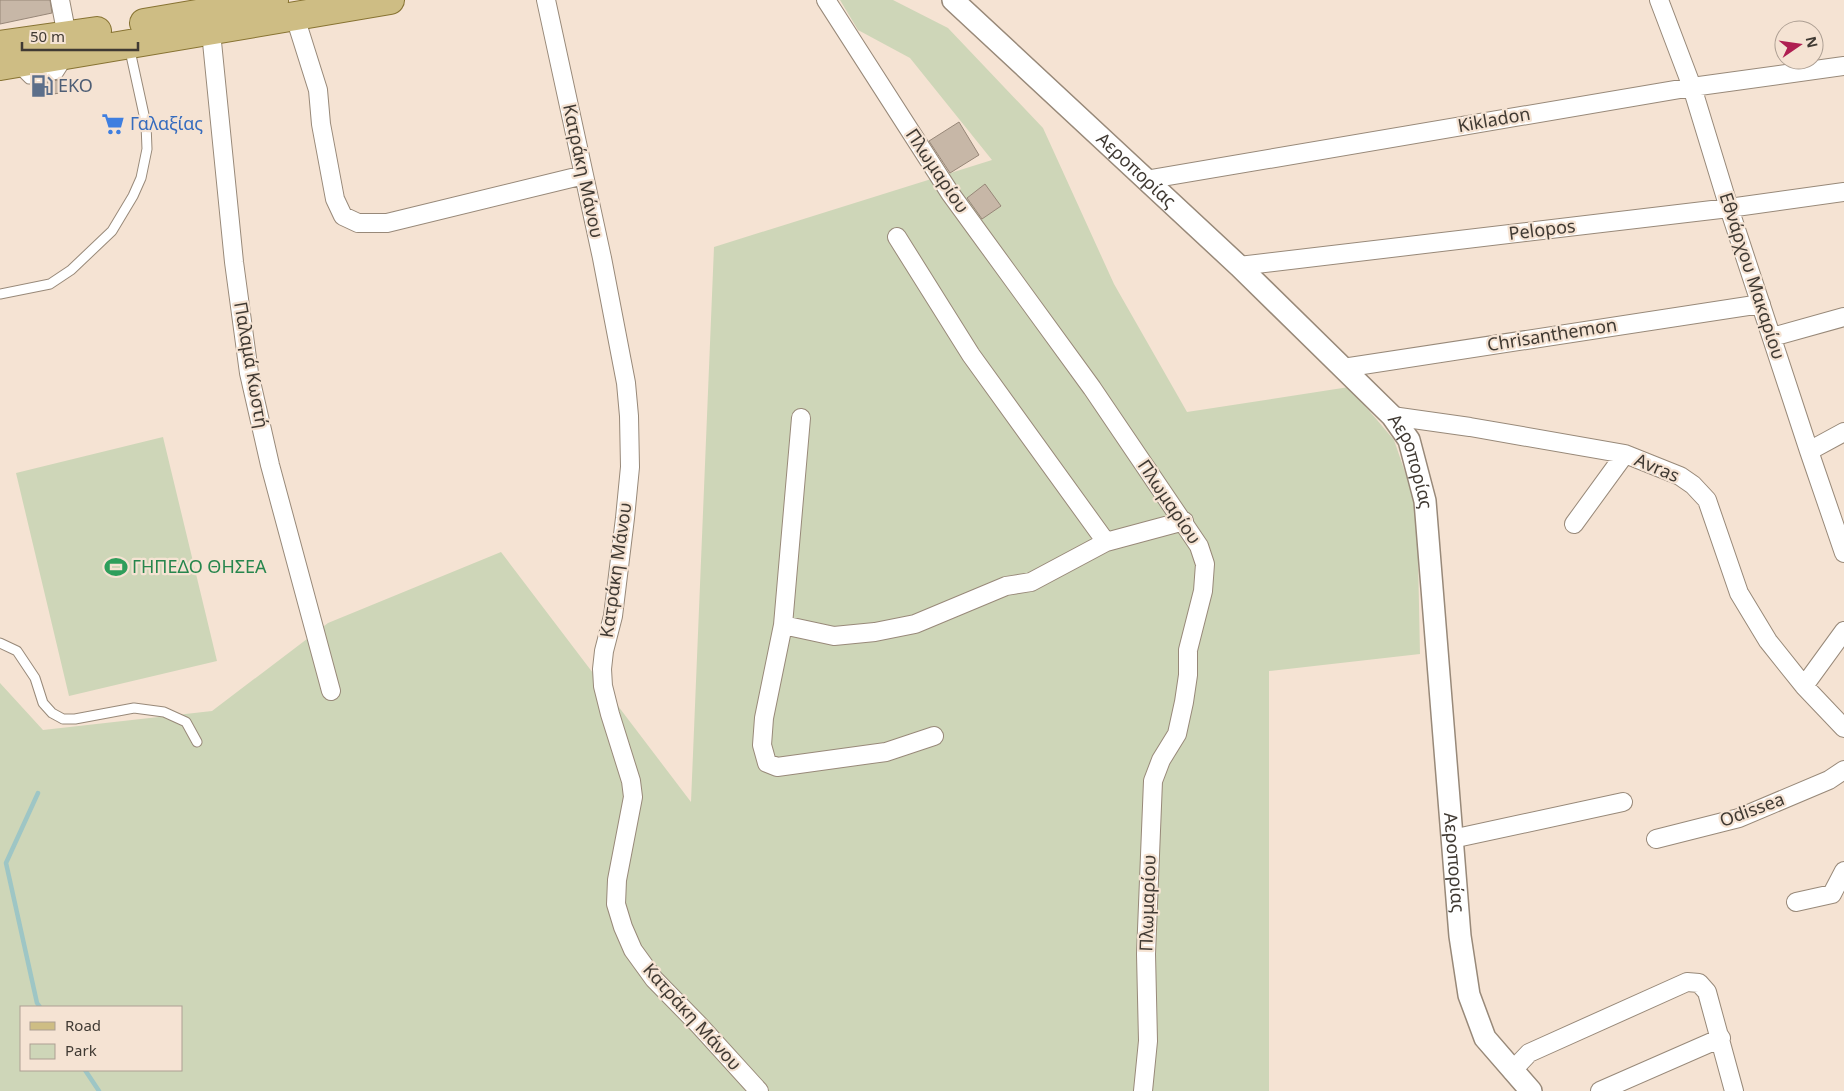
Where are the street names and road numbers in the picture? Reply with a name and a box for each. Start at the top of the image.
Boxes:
street label: Kikladon [1456,101,1532,137]
street label: Κατράκη Μάνου [558,102,610,240]
street label: Πλωμαρίου [901,123,975,217]
street label: Αεροπορίας [1092,127,1182,213]
street label: Εθνάρχου Μακαρίου [1715,189,1791,362]
street label: Pelopos [1507,213,1577,245]
street label: Παλαμά Κωστή [229,300,275,430]
street label: Chrisanthemon [1485,312,1618,356]
street label: Αεροπορίας [1383,409,1439,510]
street label: Avras [1631,447,1683,487]
street label: Πλωμαρίου [1133,454,1207,548]
street label: Κατράκη Μάνου [594,501,636,639]
street label: Odissea [1716,786,1787,832]
street label: Αεροπορίας [1439,812,1471,914]
street label: Πλωμαρίου [1133,854,1161,952]
street label: Κατράκη Μάνου [638,958,747,1075]

